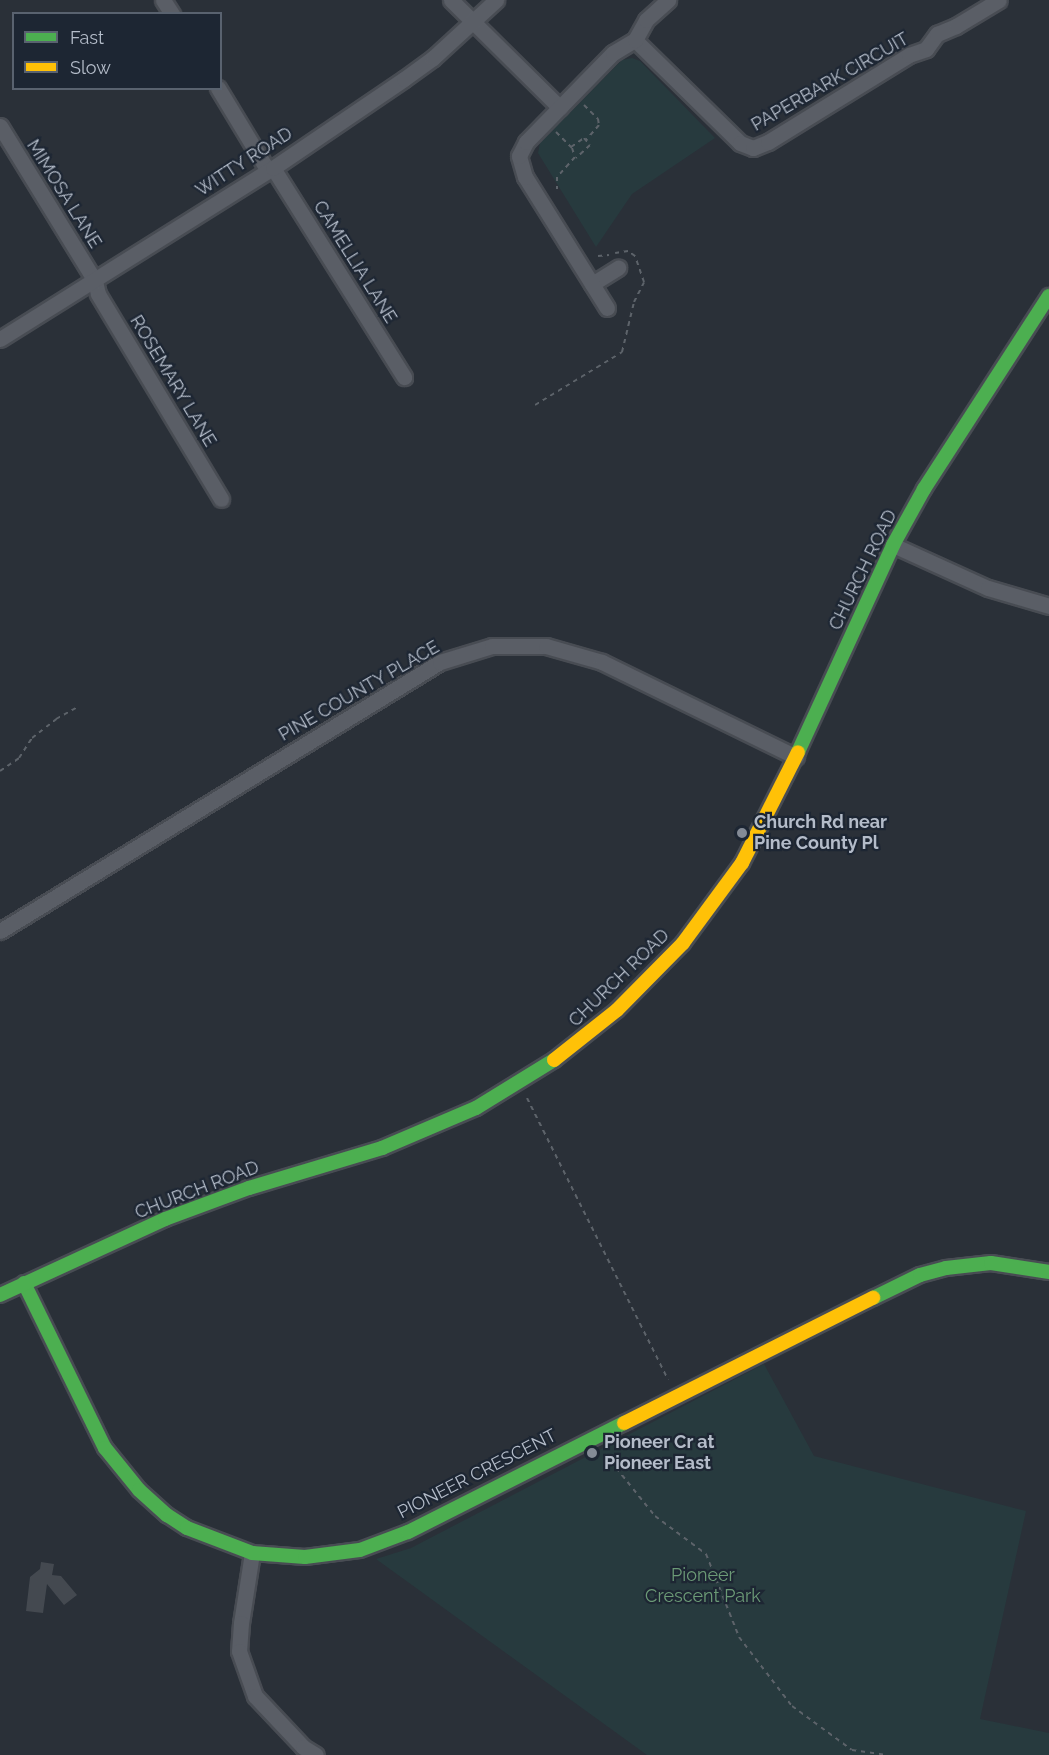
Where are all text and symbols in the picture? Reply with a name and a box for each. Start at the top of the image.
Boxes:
legend [12,12,222,90]
text: Fast [70,27,104,48]
street label: PAPERBARK CIRCUIT [747,28,913,136]
text: Slow [70,57,111,78]
street label: WITTY ROAD [191,123,297,201]
street label: MIMOSA LANE [22,135,106,253]
street label: CAMELLIA LANE [309,197,401,327]
street label: ROSEMARY LANE [125,311,221,451]
street label: CHURCH ROAD [825,506,901,634]
street label: PINE COUNTY PLACE [275,636,443,746]
place label: Church Rd near Pine County Pl [754,812,887,854]
marker: Church Rd near Pine County Pl [735,826,749,840]
street label: CHURCH ROAD [564,925,674,1031]
street label: CHURCH ROAD [132,1156,262,1224]
street label: PIONEER CRESCENT [394,1425,560,1523]
place label: Pioneer Cr at Pioneer East [604,1432,715,1474]
marker: Pioneer Cr at Pioneer East [585,1446,599,1460]
park label: Pioneer Crescent Park [645,1565,761,1608]

